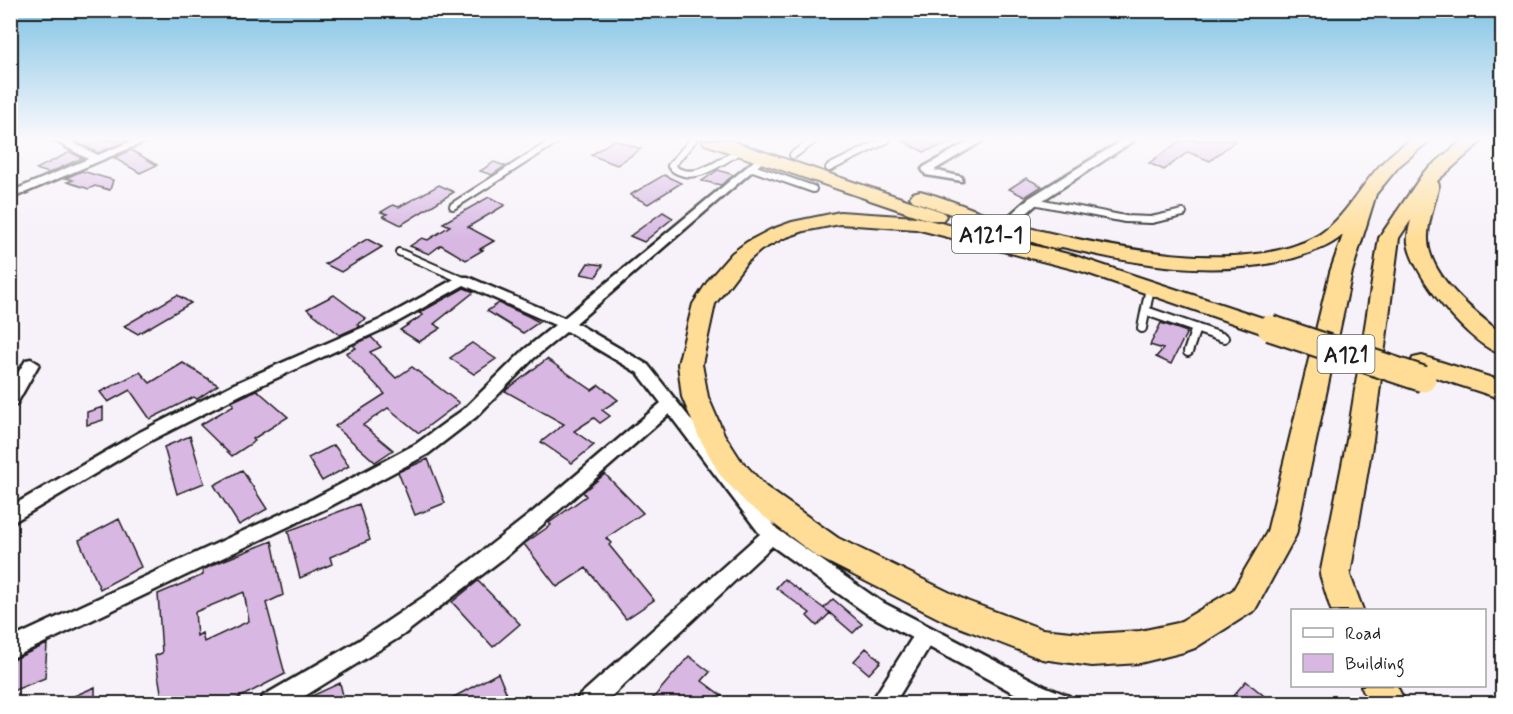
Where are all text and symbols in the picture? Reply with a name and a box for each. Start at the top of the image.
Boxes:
road number: A121-1 [952,215,1030,253]
road number: A121 [1318,335,1374,373]
legend [1291,609,1486,687]
text: Road [1345,622,1381,646]
text: Building [1345,652,1405,678]

